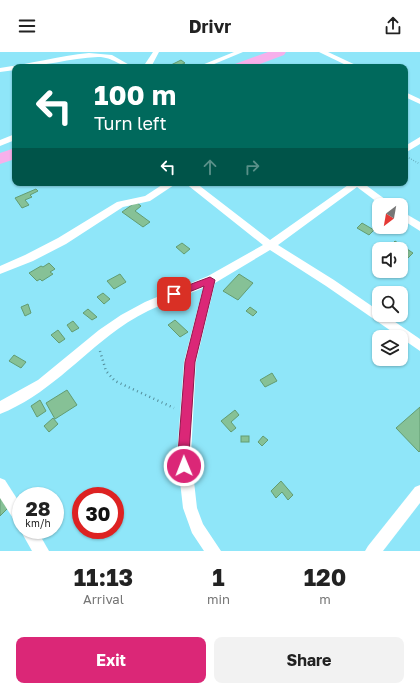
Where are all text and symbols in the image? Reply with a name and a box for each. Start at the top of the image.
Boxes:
icon: menu [16,15,38,37]
text: Drivr [189,15,231,37]
icon: share [382,15,404,37]
text: 100 m [94,78,176,111]
icon: left [28,80,80,132]
text: Turn left [94,112,167,134]
icon: left [157,156,179,178]
icon: ahead [199,156,221,178]
icon: right [241,156,263,178]
north arrow [372,198,408,234]
map controls [372,198,408,366]
button: sound [372,242,408,278]
pin [157,277,191,311]
icon: arrive [163,283,185,305]
button: search [372,286,408,322]
button: layers [372,330,408,366]
position arrow [163,445,205,487]
speed limit sign: 30 [72,487,124,539]
text: 28 [25,496,50,520]
text: km/h [25,517,51,529]
text: 11:13 [74,562,133,591]
text: 1 [212,562,225,591]
text: 120 [304,562,346,591]
text: Arrival [83,591,124,607]
text: min [207,591,230,607]
text: m [319,591,331,607]
button: Exit [16,637,206,683]
button: Share [214,637,404,683]

